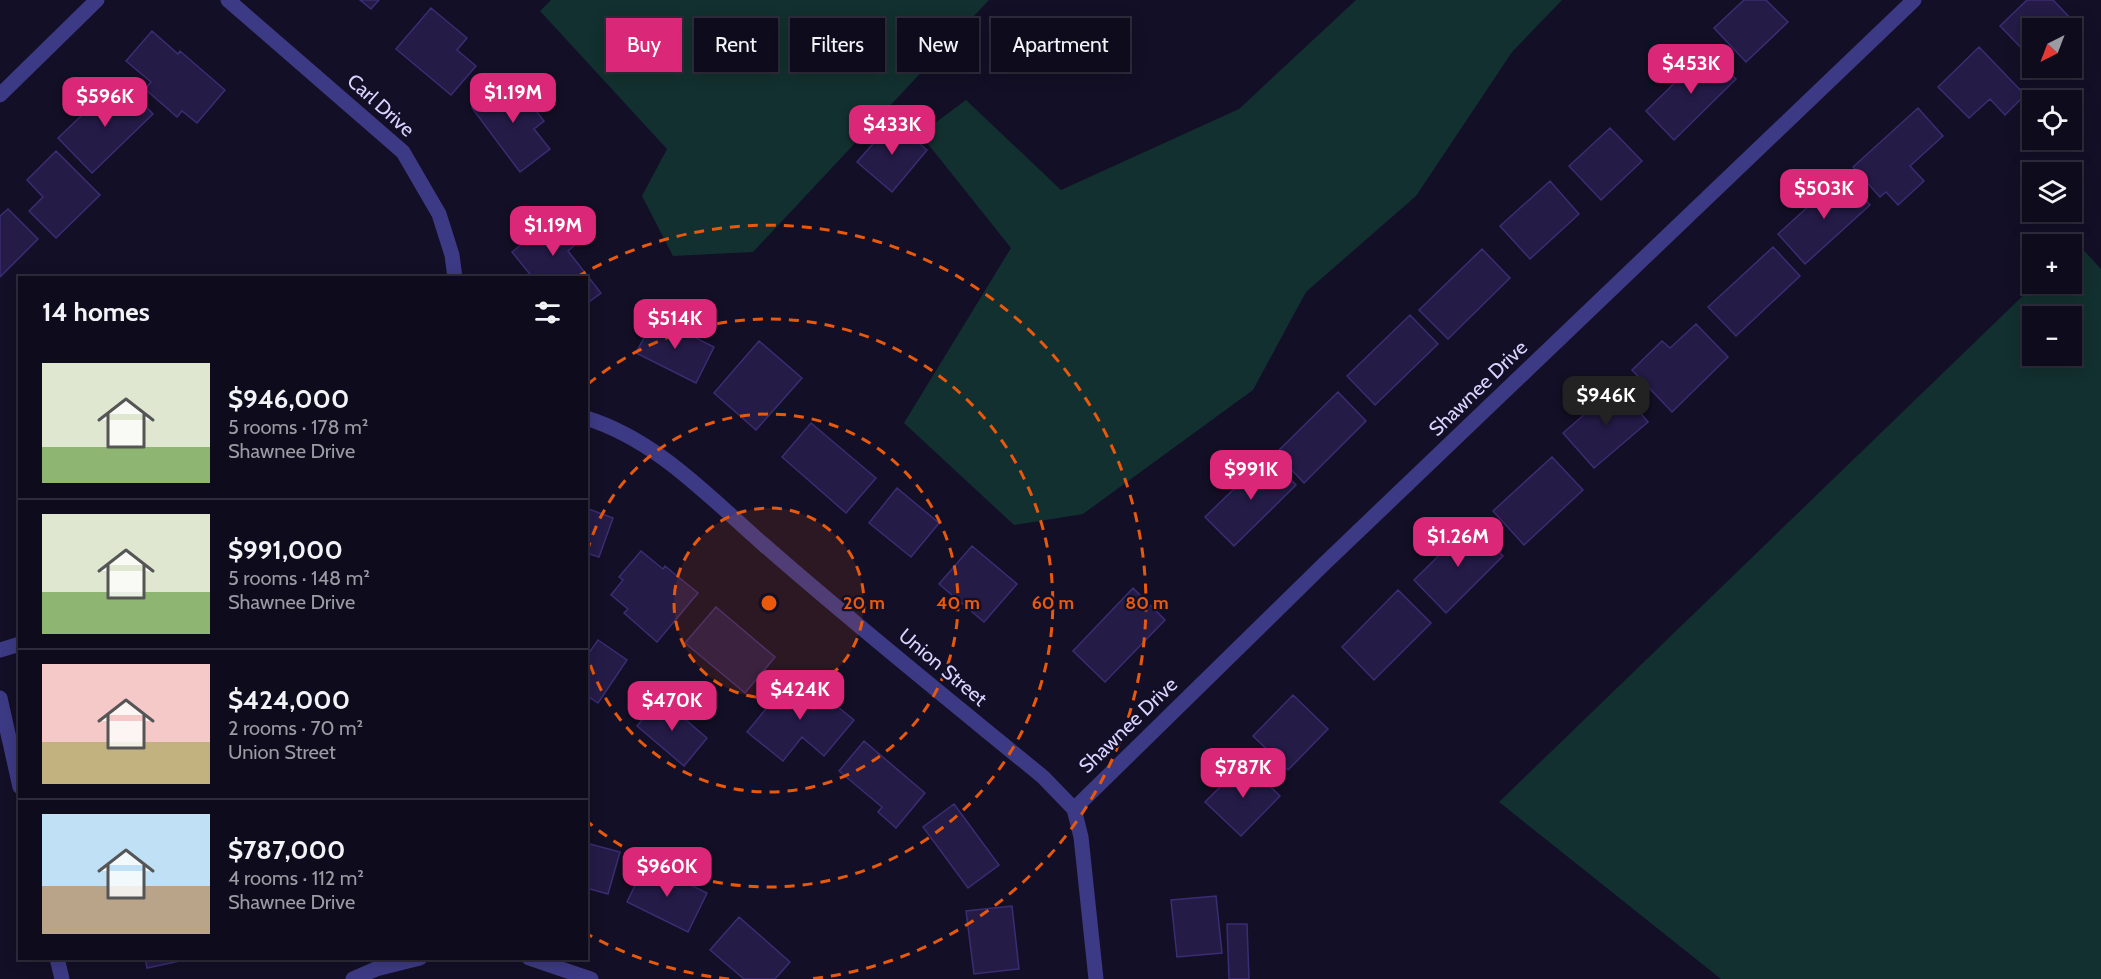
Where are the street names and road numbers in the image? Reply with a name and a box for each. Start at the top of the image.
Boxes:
street label: Carl Drive [342,69,420,141]
street label: Shawnee Drive [1424,335,1532,441]
street label: Union Street [894,623,992,711]
street label: Shawnee Drive [1074,672,1182,778]

